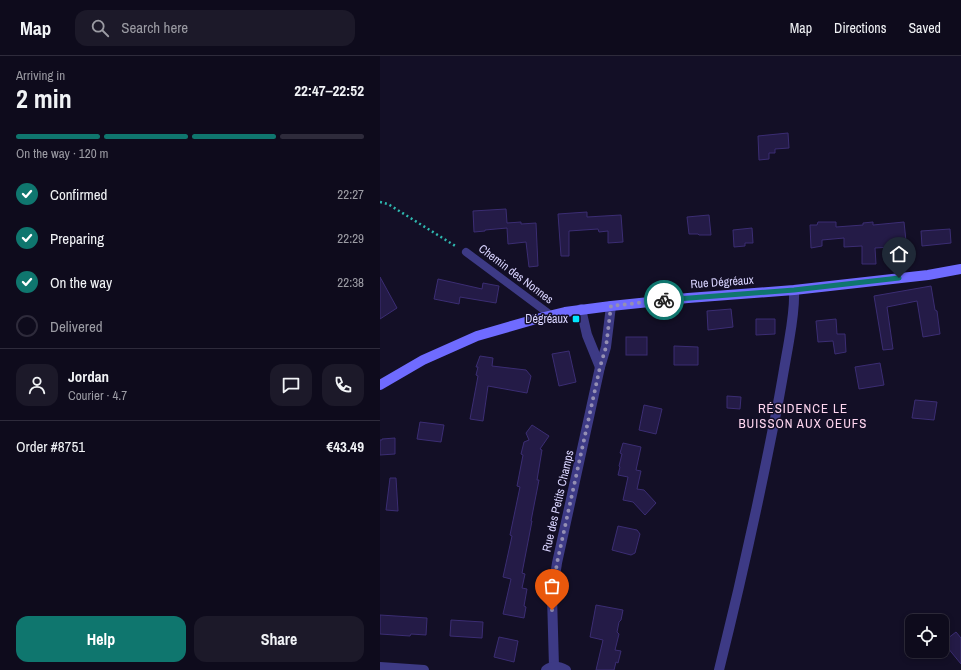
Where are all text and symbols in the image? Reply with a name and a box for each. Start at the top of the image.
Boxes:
search box [75,10,355,46]
text: Map [20,15,51,41]
icon: search [89,17,111,39]
text: Search here [121,17,188,38]
text: Map [790,19,812,37]
text: Directions [834,19,886,37]
text: Saved [908,19,941,37]
text: Arriving in [16,67,65,84]
text: 22:47–22:52 [294,80,364,101]
text: 2 min [16,81,72,116]
text: On the way · 120 m [16,145,108,162]
icon: check [16,183,38,205]
text: Confirmed [50,184,107,205]
text: 22:27 [337,186,364,203]
icon: check [16,227,38,249]
text: Preparing [50,228,104,249]
text: 22:29 [337,230,364,247]
pin [882,237,916,278]
street label: Chemin des Nonnes [475,241,557,307]
icon: home [888,243,910,265]
icon: check [16,271,38,293]
text: On the way [50,272,112,293]
street label: Rue Dégréaux [690,272,754,292]
text: 22:38 [337,274,364,291]
courier [644,280,684,320]
icon: bike [653,289,675,311]
place label: Dégréaux [525,311,568,327]
marker: Dégréaux [571,314,581,324]
text: Delivered [50,316,103,337]
button: person [16,364,58,406]
button: chat [270,364,312,406]
button: phone [322,364,364,406]
text: Jordan [68,366,109,387]
text: Courier · 4.7 [68,387,127,404]
district label: RÉSIDENCE LE BUISSON AUX OEUFS [739,400,867,432]
text: Order #8751 [16,436,85,457]
text: €43.49 [326,436,364,457]
street label: Rue des Petits Champs [539,448,578,553]
pin [535,569,569,610]
icon: bag [541,575,563,597]
map controls [905,614,949,658]
button: locate [905,614,949,658]
button: Help [16,616,186,662]
button: Share [194,616,364,662]

